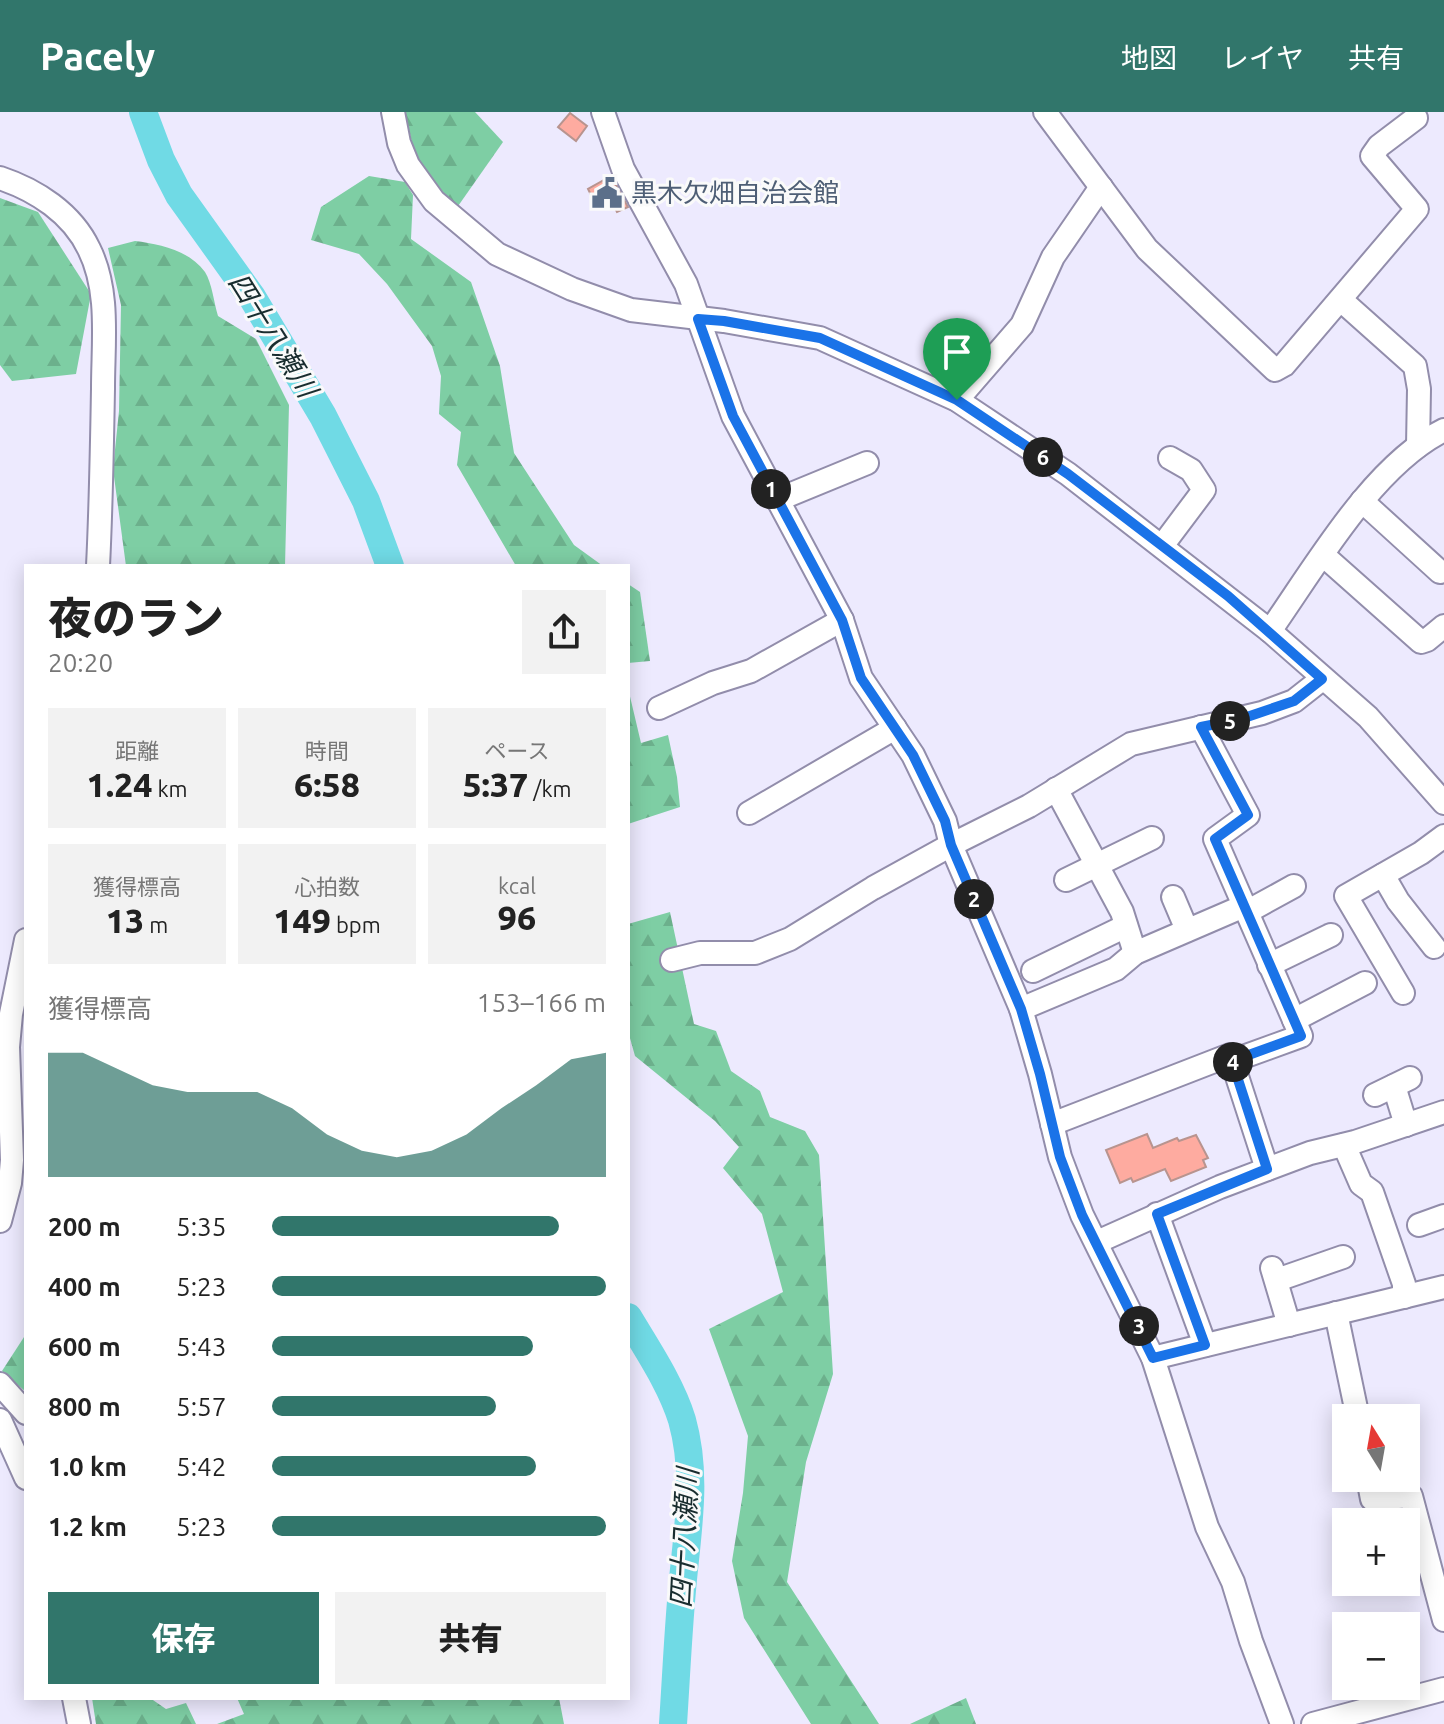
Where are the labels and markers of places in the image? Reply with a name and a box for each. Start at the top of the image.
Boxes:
public building icon: 黒木欠畑自治会館 [590,176,624,210]
place label: 黒木欠畑自治会館 [631,178,839,207]
pin [923,318,991,400]
pin: 6 [1023,437,1063,477]
pin: 1 [751,469,791,509]
pin: 5 [1210,701,1250,741]
pin: 2 [954,879,994,919]
pin: 4 [1213,1042,1253,1082]
pin: 3 [1119,1306,1159,1346]

